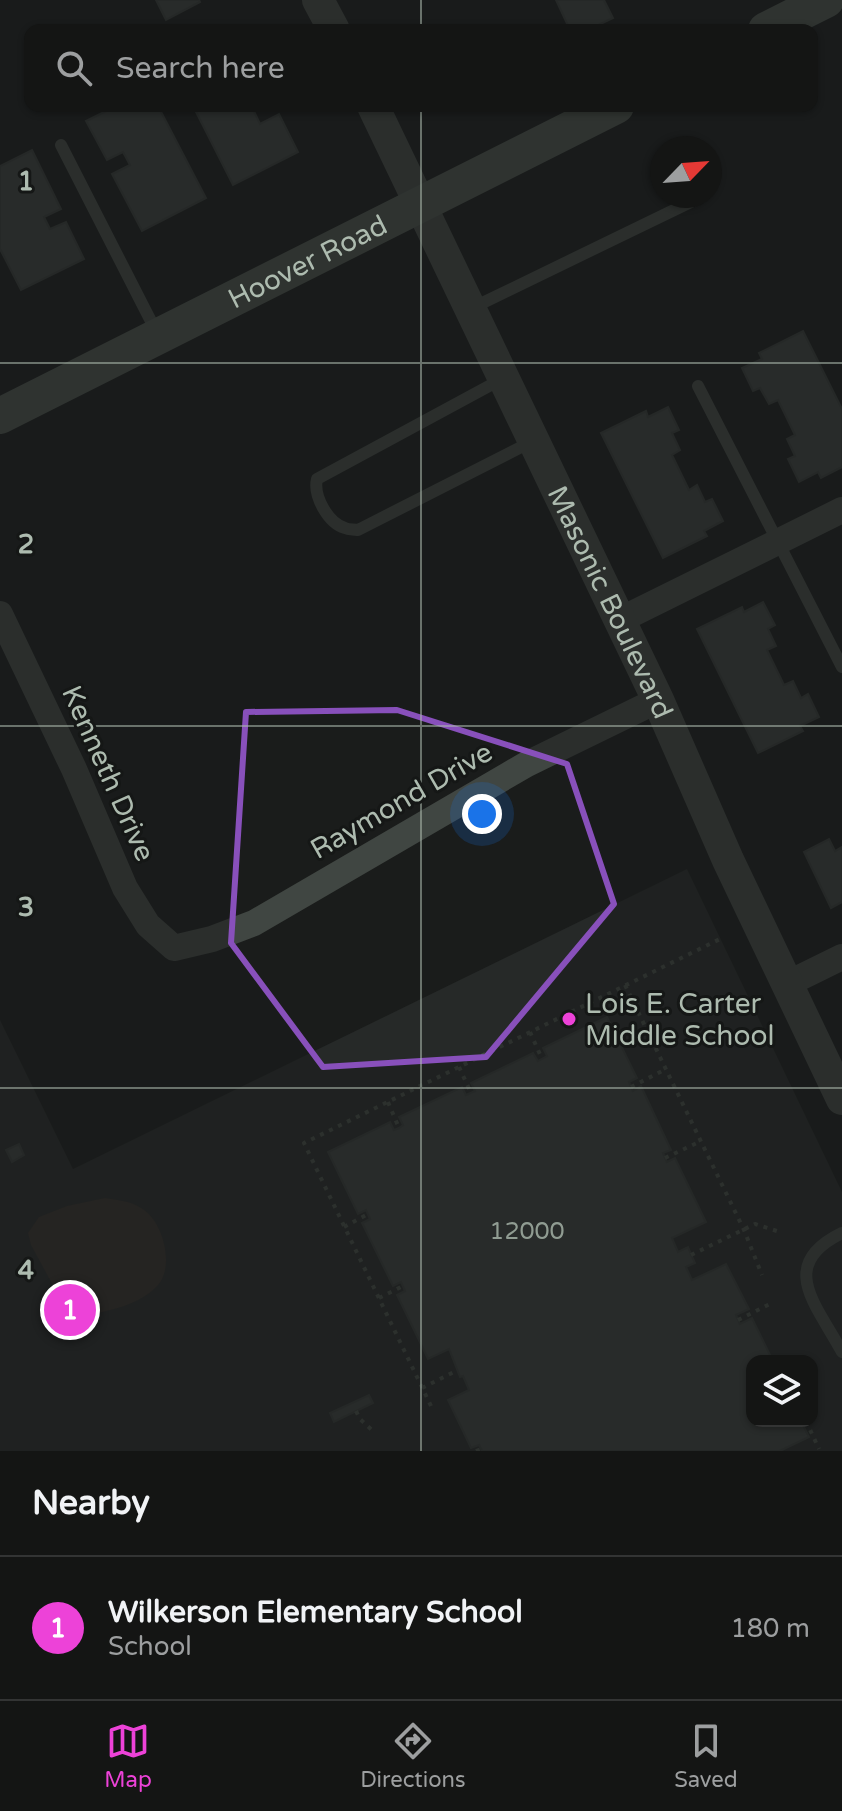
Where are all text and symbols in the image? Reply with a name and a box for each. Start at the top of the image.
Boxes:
search box [24,24,818,112]
icon: search [52,46,96,90]
text: Search here [116,50,285,87]
north arrow [650,136,722,208]
text: 1 [18,166,34,197]
street label: Hoover Road [223,208,393,316]
street label: Masonic Boulevard [540,480,680,724]
text: 2 [18,529,34,560]
street label: Kenneth Drive [54,680,162,866]
street label: Raymond Drive [305,735,498,867]
your location [462,794,502,834]
text: 3 [18,892,34,923]
place label: Lois E. Carter Middle School [585,987,774,1053]
marker: Lois E. Carter Middle School [560,1010,578,1028]
house number: 12000 [489,1217,565,1246]
text: 4 [18,1255,34,1286]
pin: 1 [44,1280,96,1340]
map controls [746,1355,818,1427]
button: layers [746,1355,818,1427]
text: Nearby [32,1483,150,1524]
text: Wilkerson Elementary School [108,1594,523,1631]
text: 1 [50,1613,66,1644]
text: 180 m [730,1613,810,1644]
text: School [108,1631,192,1662]
tab: Map [104,1719,152,1793]
tab: Directions [360,1719,466,1793]
tab: Saved [674,1719,738,1793]

